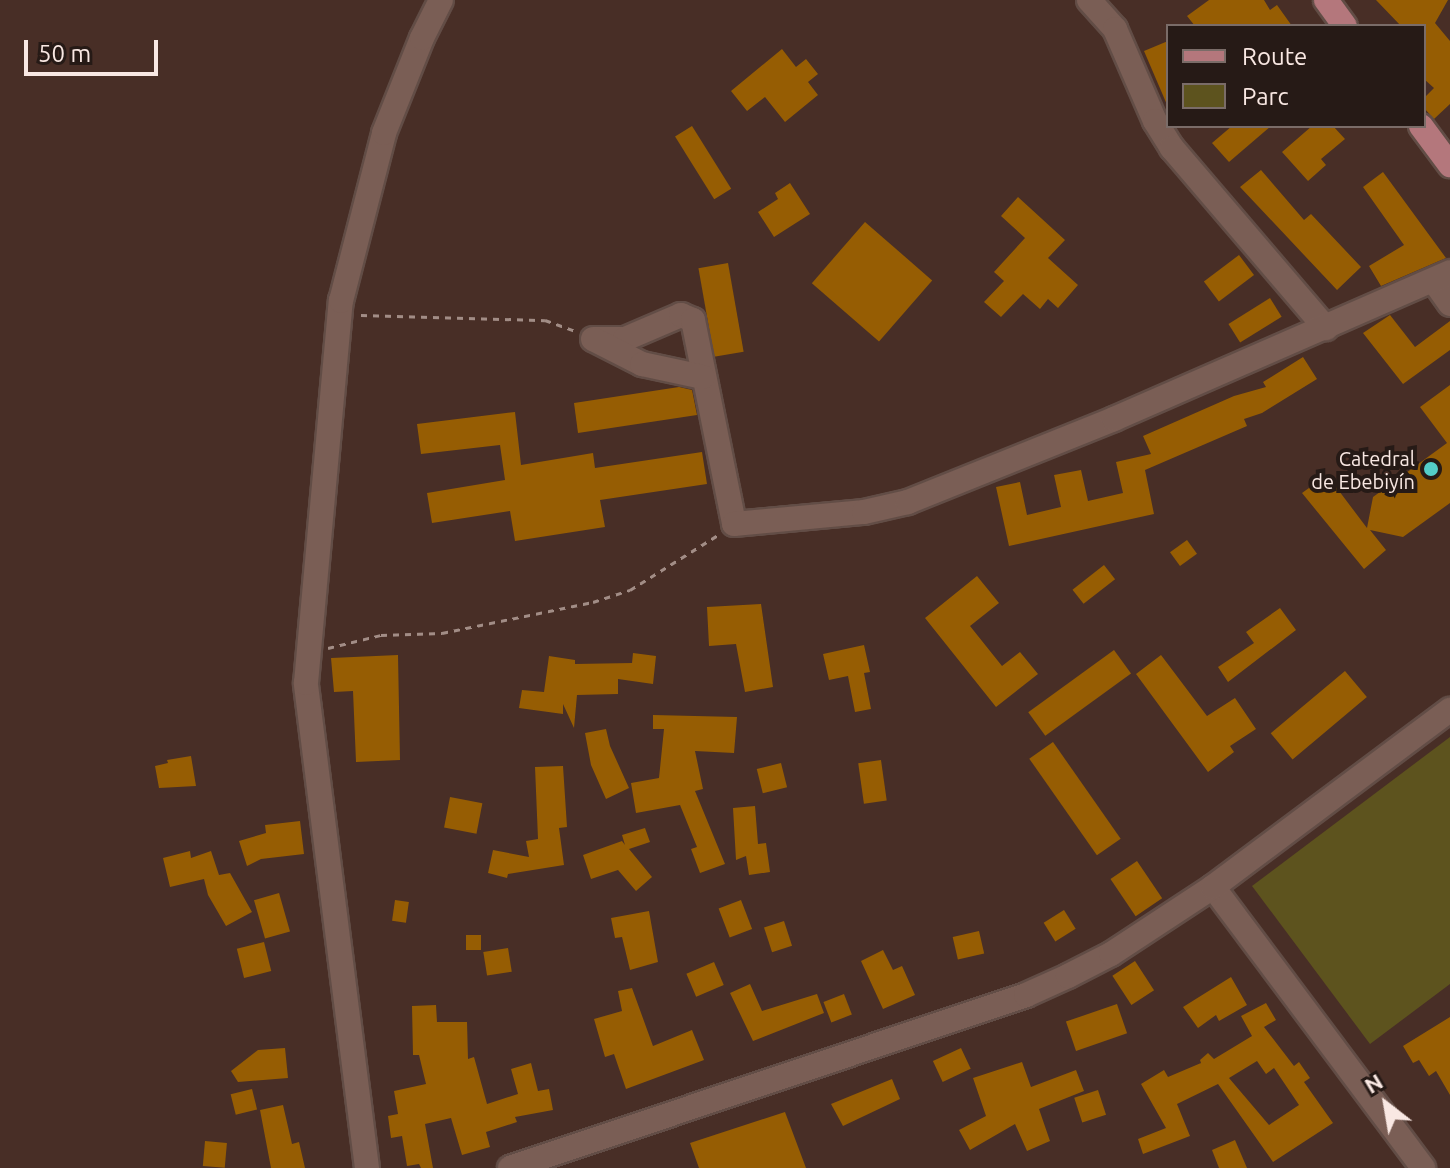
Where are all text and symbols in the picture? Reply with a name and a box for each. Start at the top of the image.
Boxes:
scale bar [28,24,162,74]
legend [1166,24,1426,128]
text: 50 m [38,40,91,67]
text: Route [1242,43,1307,70]
text: Parc [1242,83,1289,110]
place label: Catedral de Ebebiyín [1311,446,1415,493]
marker: Catedral de Ebebiyín [1422,460,1440,478]
north arrow [1346,1064,1426,1144]
text: N [1360,1068,1387,1098]

